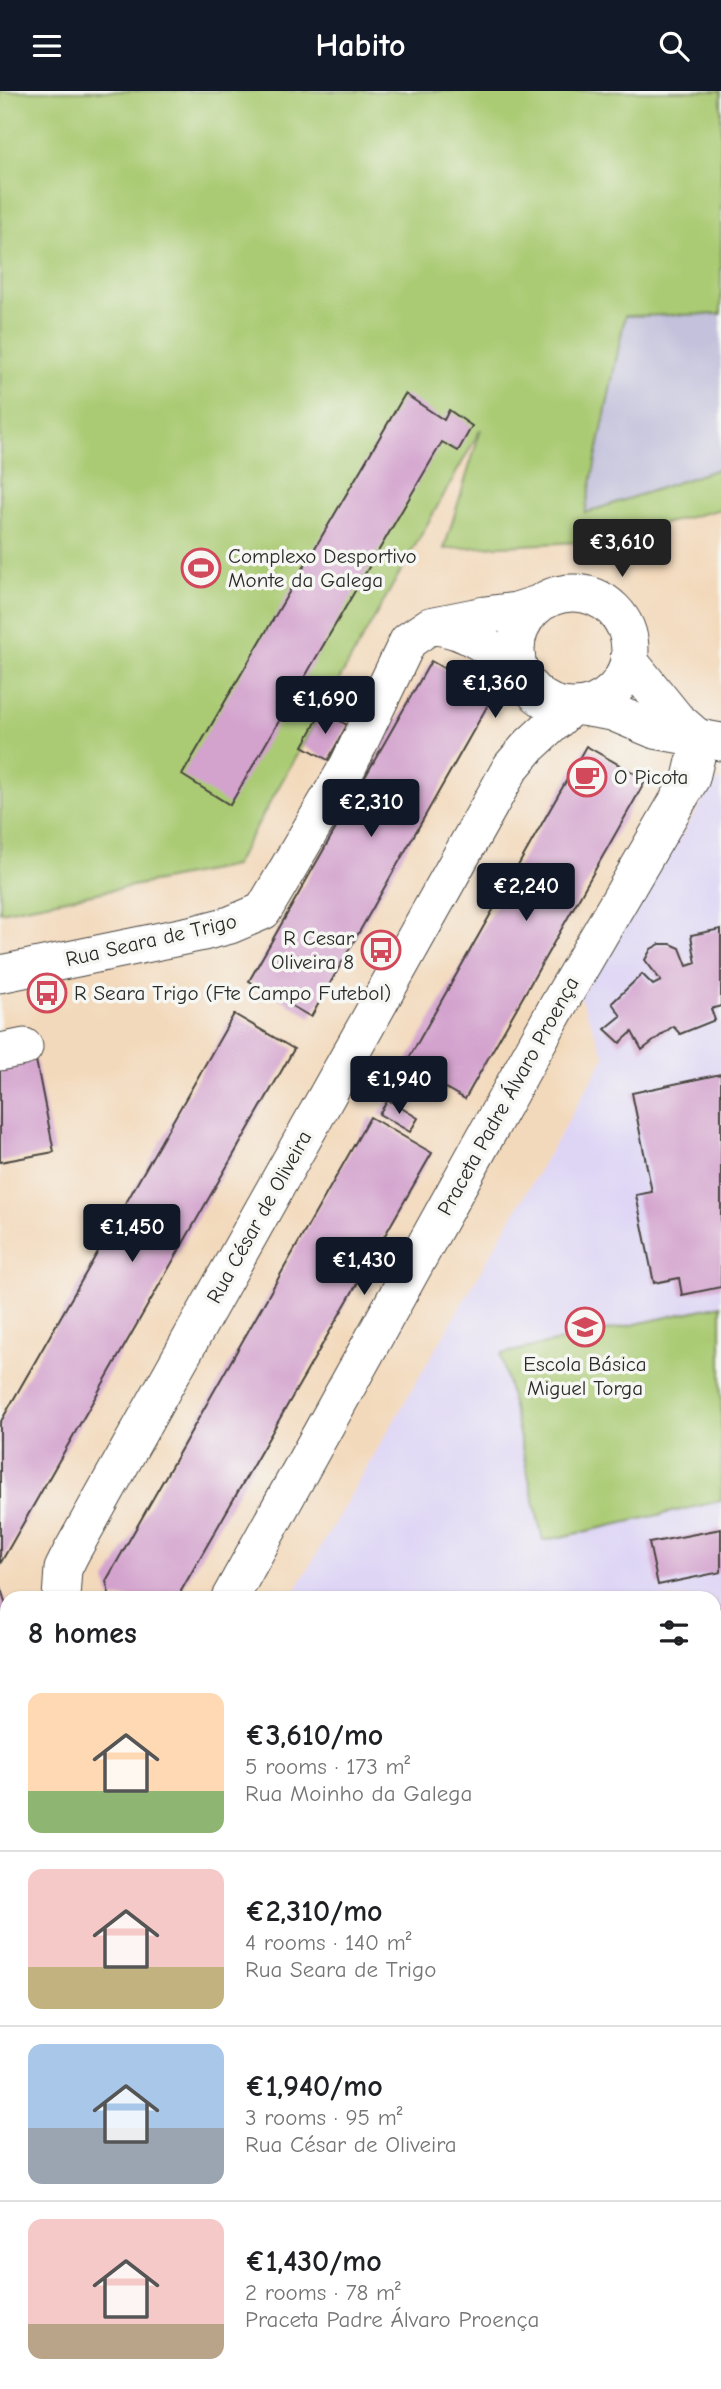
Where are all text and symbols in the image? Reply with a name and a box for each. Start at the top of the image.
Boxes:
icon: menu [28,27,66,65]
text: Habito [316,27,405,64]
icon: search [655,27,693,65]
pin: €3,610 [565,519,679,579]
text: €3,610 [589,528,655,555]
place label: Complexo Desportivo Monte da Galega [228,544,417,592]
sports icon: Complexo Desportivo Monte da Galega [180,547,222,589]
pin: €1,360 [438,661,552,720]
text: €1,360 [462,669,528,696]
pin: €1,690 [268,677,382,736]
text: €1,690 [292,685,358,712]
cafe icon: O Picota [566,756,608,798]
place label: O Picota [614,765,688,789]
pin: €2,310 [314,779,428,839]
text: €2,310 [338,788,404,815]
pin: €2,240 [469,863,583,923]
text: €2,240 [493,872,559,899]
street label: Rua Seara de Trigo [63,909,239,971]
place label: R Cesar Oliveira 8 [271,926,355,974]
bus stop icon: R Cesar Oliveira 8 [360,929,402,971]
bus stop icon: R Seara Trigo (Fte Campo Futebol) [26,972,68,1014]
street label: Praceta Padre Álvaro Proença [432,973,584,1219]
place label: R Seara Trigo (Fte Campo Futebol) [74,981,391,1005]
pin: €1,940 [342,1056,456,1116]
text: €1,940 [366,1065,432,1092]
street label: Rua César de Oliveira [202,1127,316,1307]
pin: €1,450 [75,1205,189,1264]
text: €1,450 [99,1213,165,1240]
pin: €1,430 [307,1237,421,1297]
text: €1,430 [332,1246,396,1273]
school or university icon: Escola Básica Miguel Torga [564,1306,606,1348]
place label: Escola Básica Miguel Torga [523,1352,647,1400]
icon: filters [655,1614,693,1652]
text: 8 homes [28,1616,137,1651]
text: €3,610/mo [245,1718,383,1753]
icon: home [84,1721,168,1805]
text: 5 rooms · 173 m² [245,1753,410,1780]
text: Rua Moinho da Galega [245,1780,472,1807]
text: €2,310/mo [245,1894,383,1929]
icon: home [84,1897,168,1981]
text: 4 rooms · 140 m² [245,1929,412,1956]
text: Rua Seara de Trigo [245,1956,436,1983]
text: €1,940/mo [245,2069,383,2104]
icon: home [84,2072,168,2156]
text: 3 rooms · 95 m² [245,2104,403,2131]
text: Rua César de Oliveira [245,2131,457,2158]
text: €1,430/mo [245,2244,382,2279]
icon: home [84,2247,168,2331]
text: 2 rooms · 78 m² [245,2279,401,2306]
text: Praceta Padre Álvaro Proença [245,2306,539,2333]

